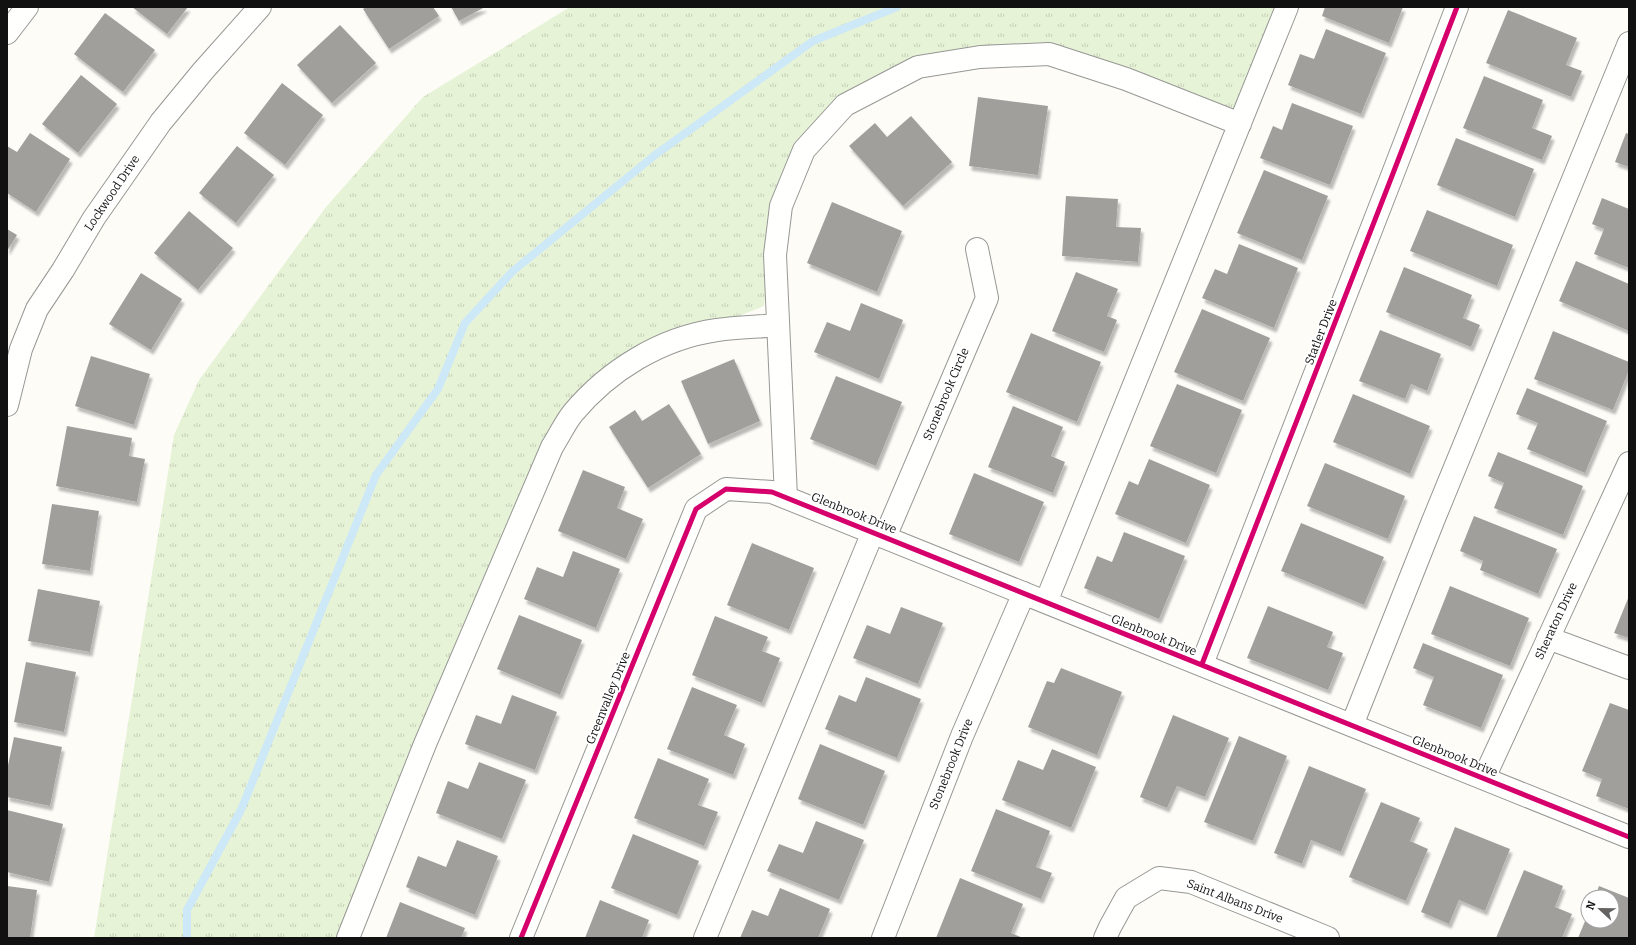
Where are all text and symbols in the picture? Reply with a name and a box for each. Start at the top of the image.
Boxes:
street label: Lockwood Drive [82,153,142,233]
street label: Statler Drive [1302,297,1340,367]
street label: Stonebrook Circle [920,346,972,442]
street label: Glenbrook Drive [809,489,899,537]
street label: Sheraton Drive [1532,580,1580,662]
street label: Glenbrook Drive [1109,611,1199,659]
street label: Greenvalley Drive [583,650,633,746]
street label: Stonebrook Drive [926,716,976,812]
street label: Glenbrook Drive [1410,732,1500,780]
street label: Saint Albans Drive [1185,876,1285,926]
north arrow [1580,889,1620,929]
text: N [1584,899,1599,912]

